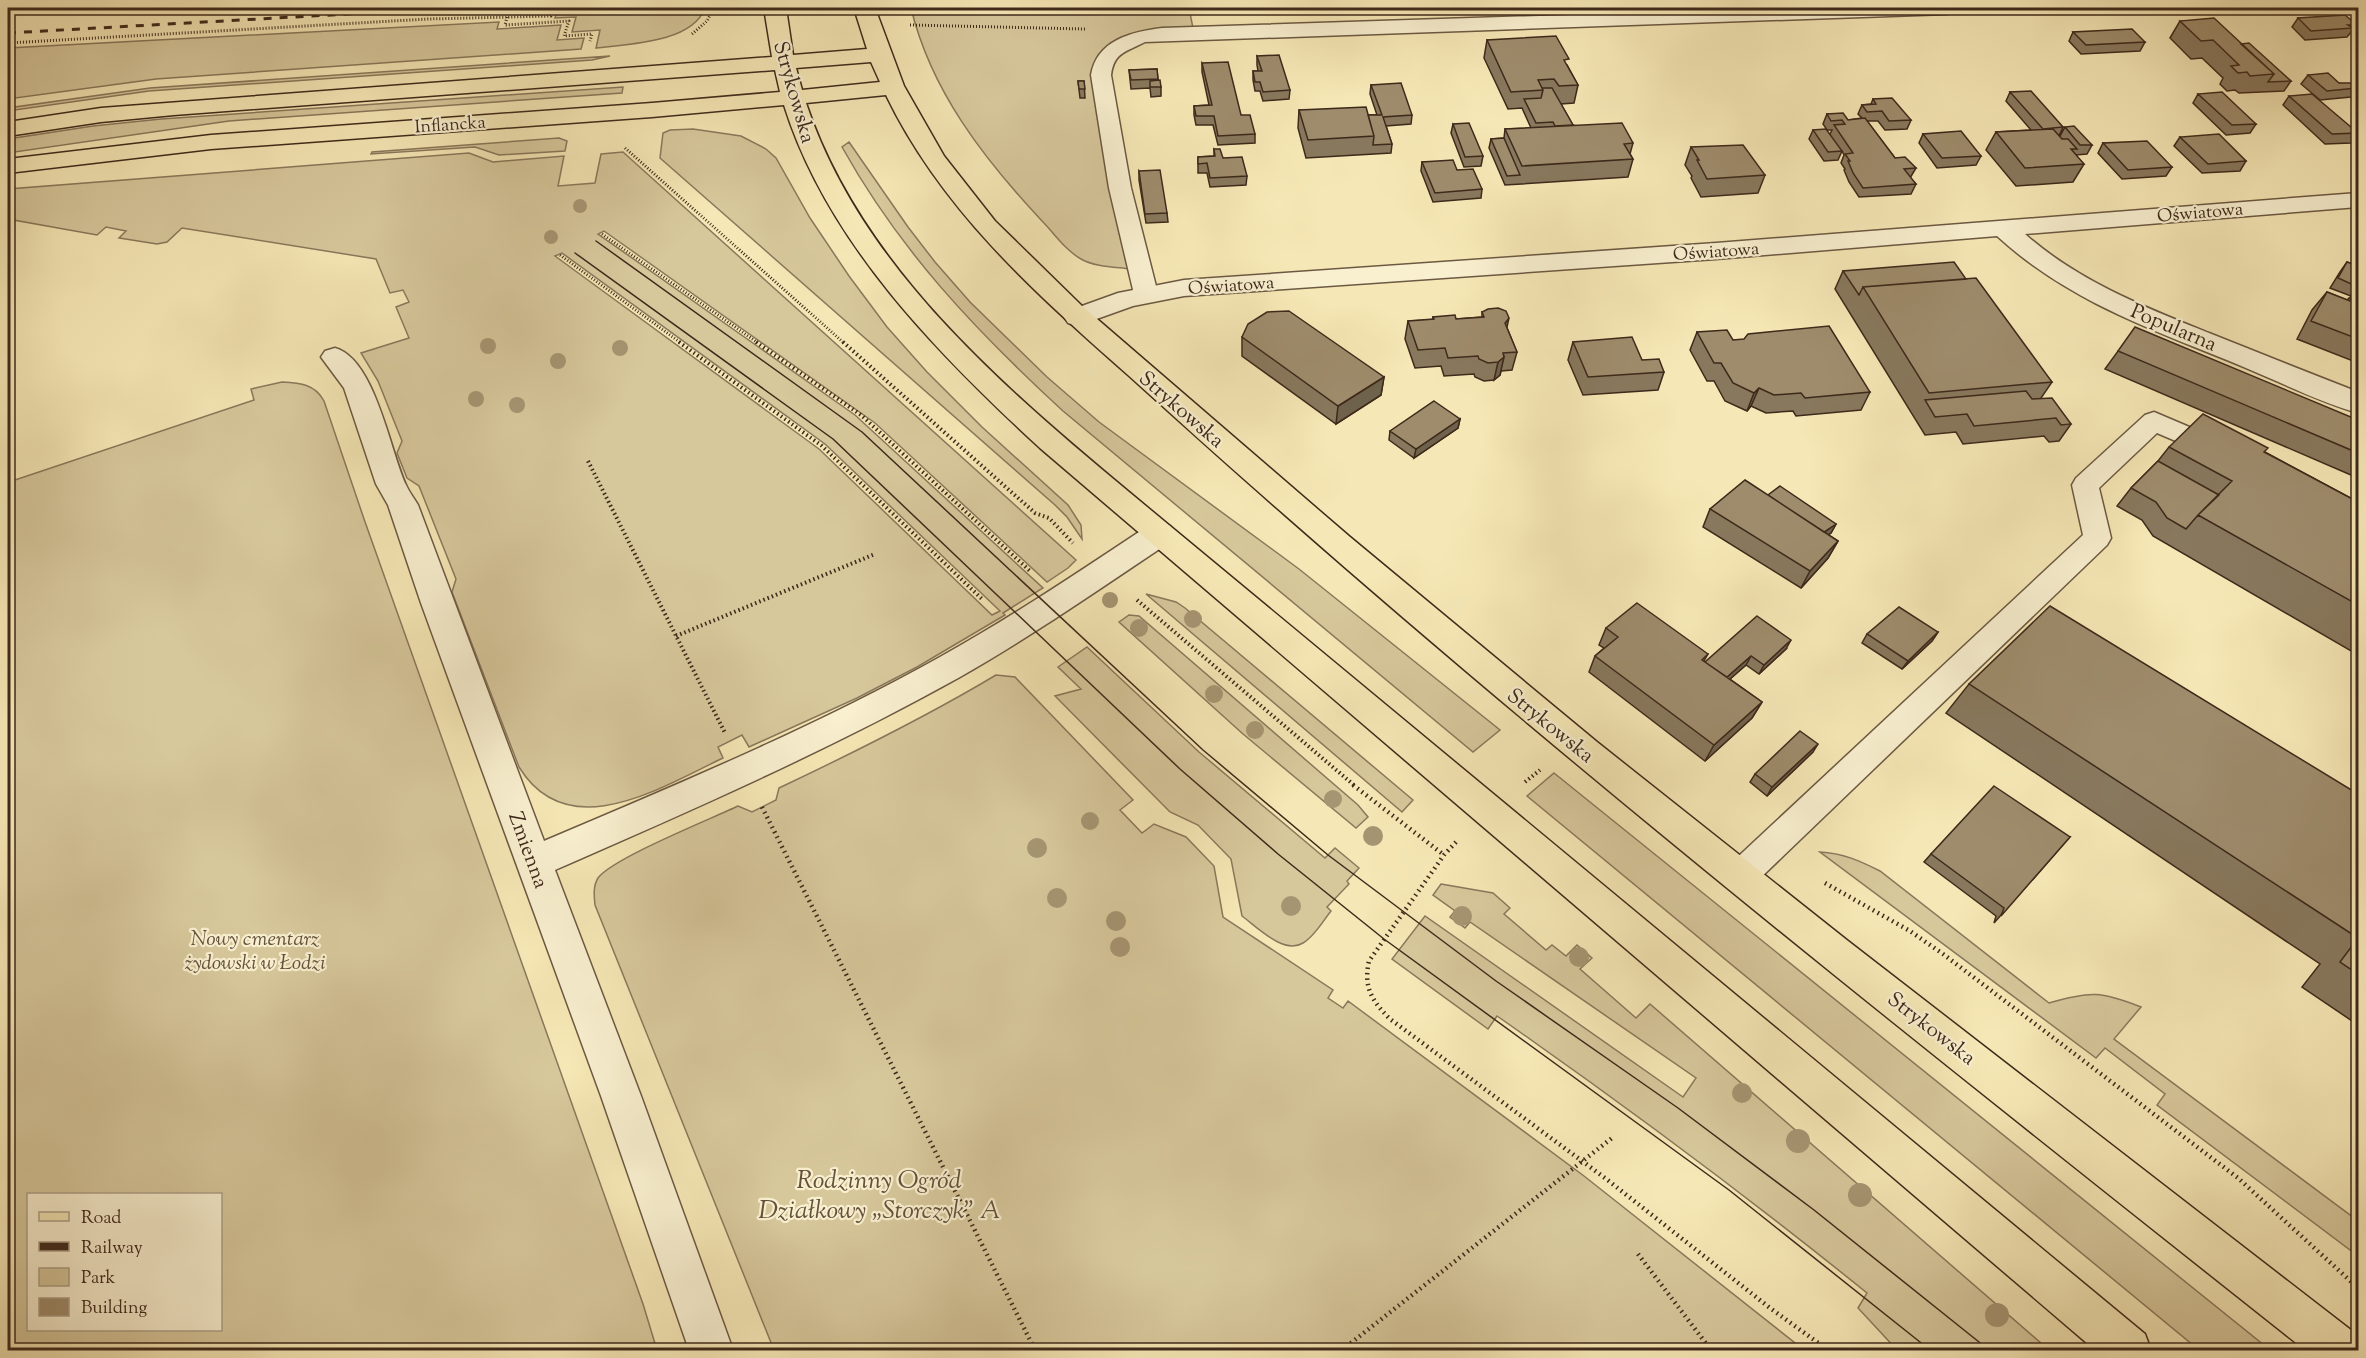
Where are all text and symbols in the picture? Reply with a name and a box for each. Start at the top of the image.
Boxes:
street label: Strykowska [764,38,822,147]
street label: Inflancka [414,111,487,141]
street label: Oświatowa [2156,197,2244,231]
street label: Oświatowa [1672,237,1760,269]
street label: Oświatowa [1187,271,1275,303]
street label: Popularna [2125,297,2221,361]
street label: Strykowska [1131,365,1230,456]
street label: Strykowska [1500,682,1600,771]
street label: Zmienna [499,808,555,893]
park label: Nowy cmentarz żydowski w Łodzi [185,925,325,979]
street label: Strykowska [1880,985,1982,1074]
park label: Rodzinny Ogród Działkowy „Storczyk” A [758,1163,1000,1230]
legend [27,1193,222,1331]
text: Road [81,1206,121,1232]
text: Railway [81,1236,143,1262]
text: Park [81,1266,116,1292]
text: Building [81,1296,147,1322]

